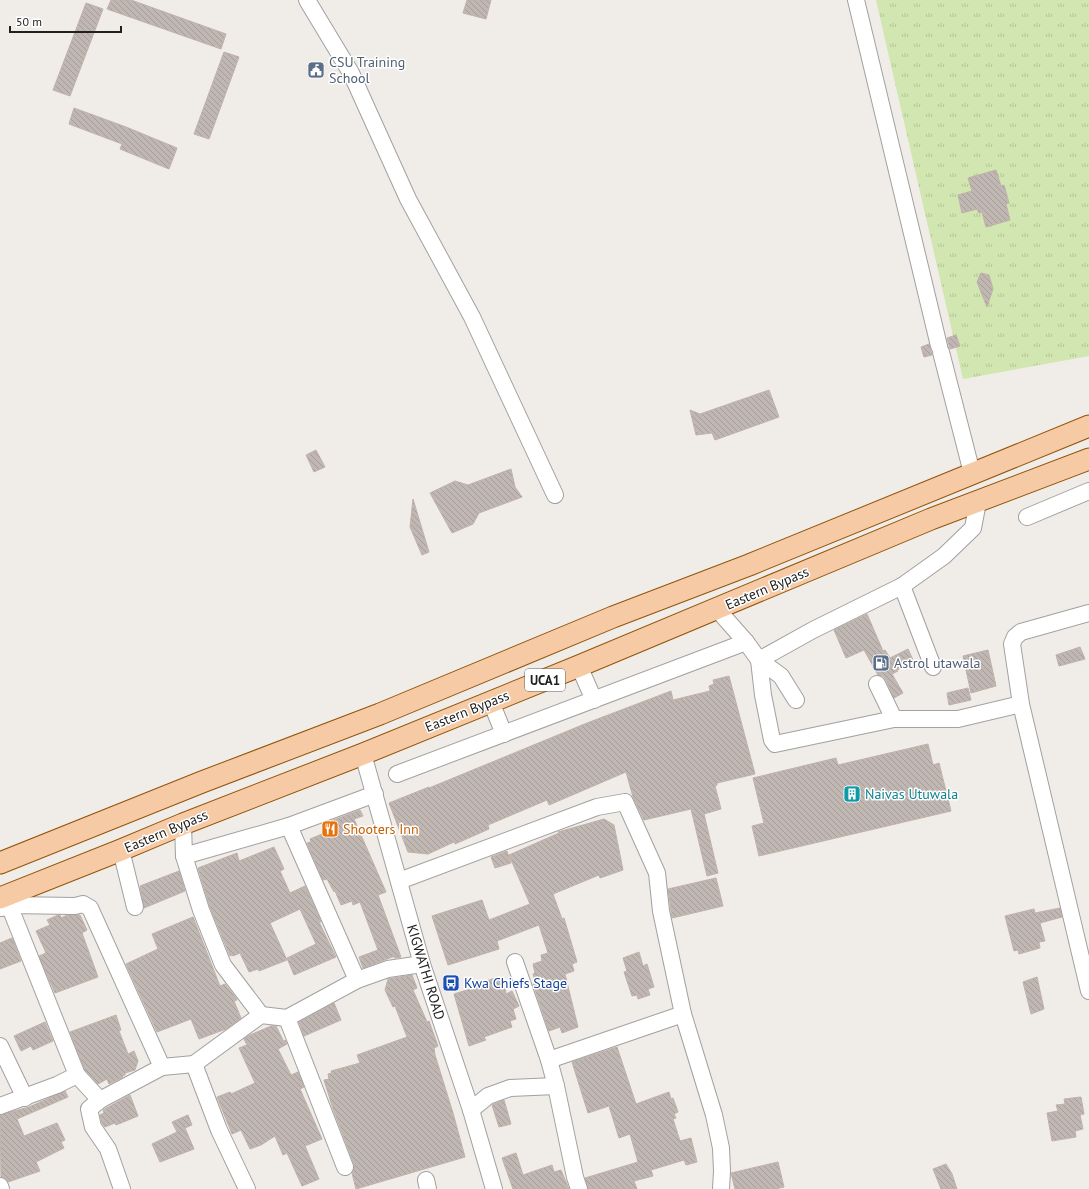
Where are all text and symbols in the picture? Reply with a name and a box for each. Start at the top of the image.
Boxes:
scale bar [10,8,121,34]
text: 50 m [16,14,42,29]
place label: CSU Training School [329,53,405,87]
public building icon: CSU Training School [306,60,326,80]
street label: Eastern Bypass [722,562,812,614]
fuel station icon: Astrol utawala [871,653,891,673]
place label: Astrol utawala [894,654,980,672]
road number: UCA1 [525,669,565,691]
street label: Eastern Bypass [422,686,512,736]
building icon: Naivas Utuwala [842,784,862,804]
place label: Naivas Utuwala [865,785,958,803]
street label: Eastern Bypass [121,805,211,857]
restaurant icon: Shooters Inn [320,819,340,839]
place label: Shooters Inn [343,820,419,838]
street label: KIGWATHI ROAD [403,922,449,1022]
bus stop icon: Kwa Chiefs Stage [441,973,461,993]
place label: Kwa Chiefs Stage [464,974,567,992]

